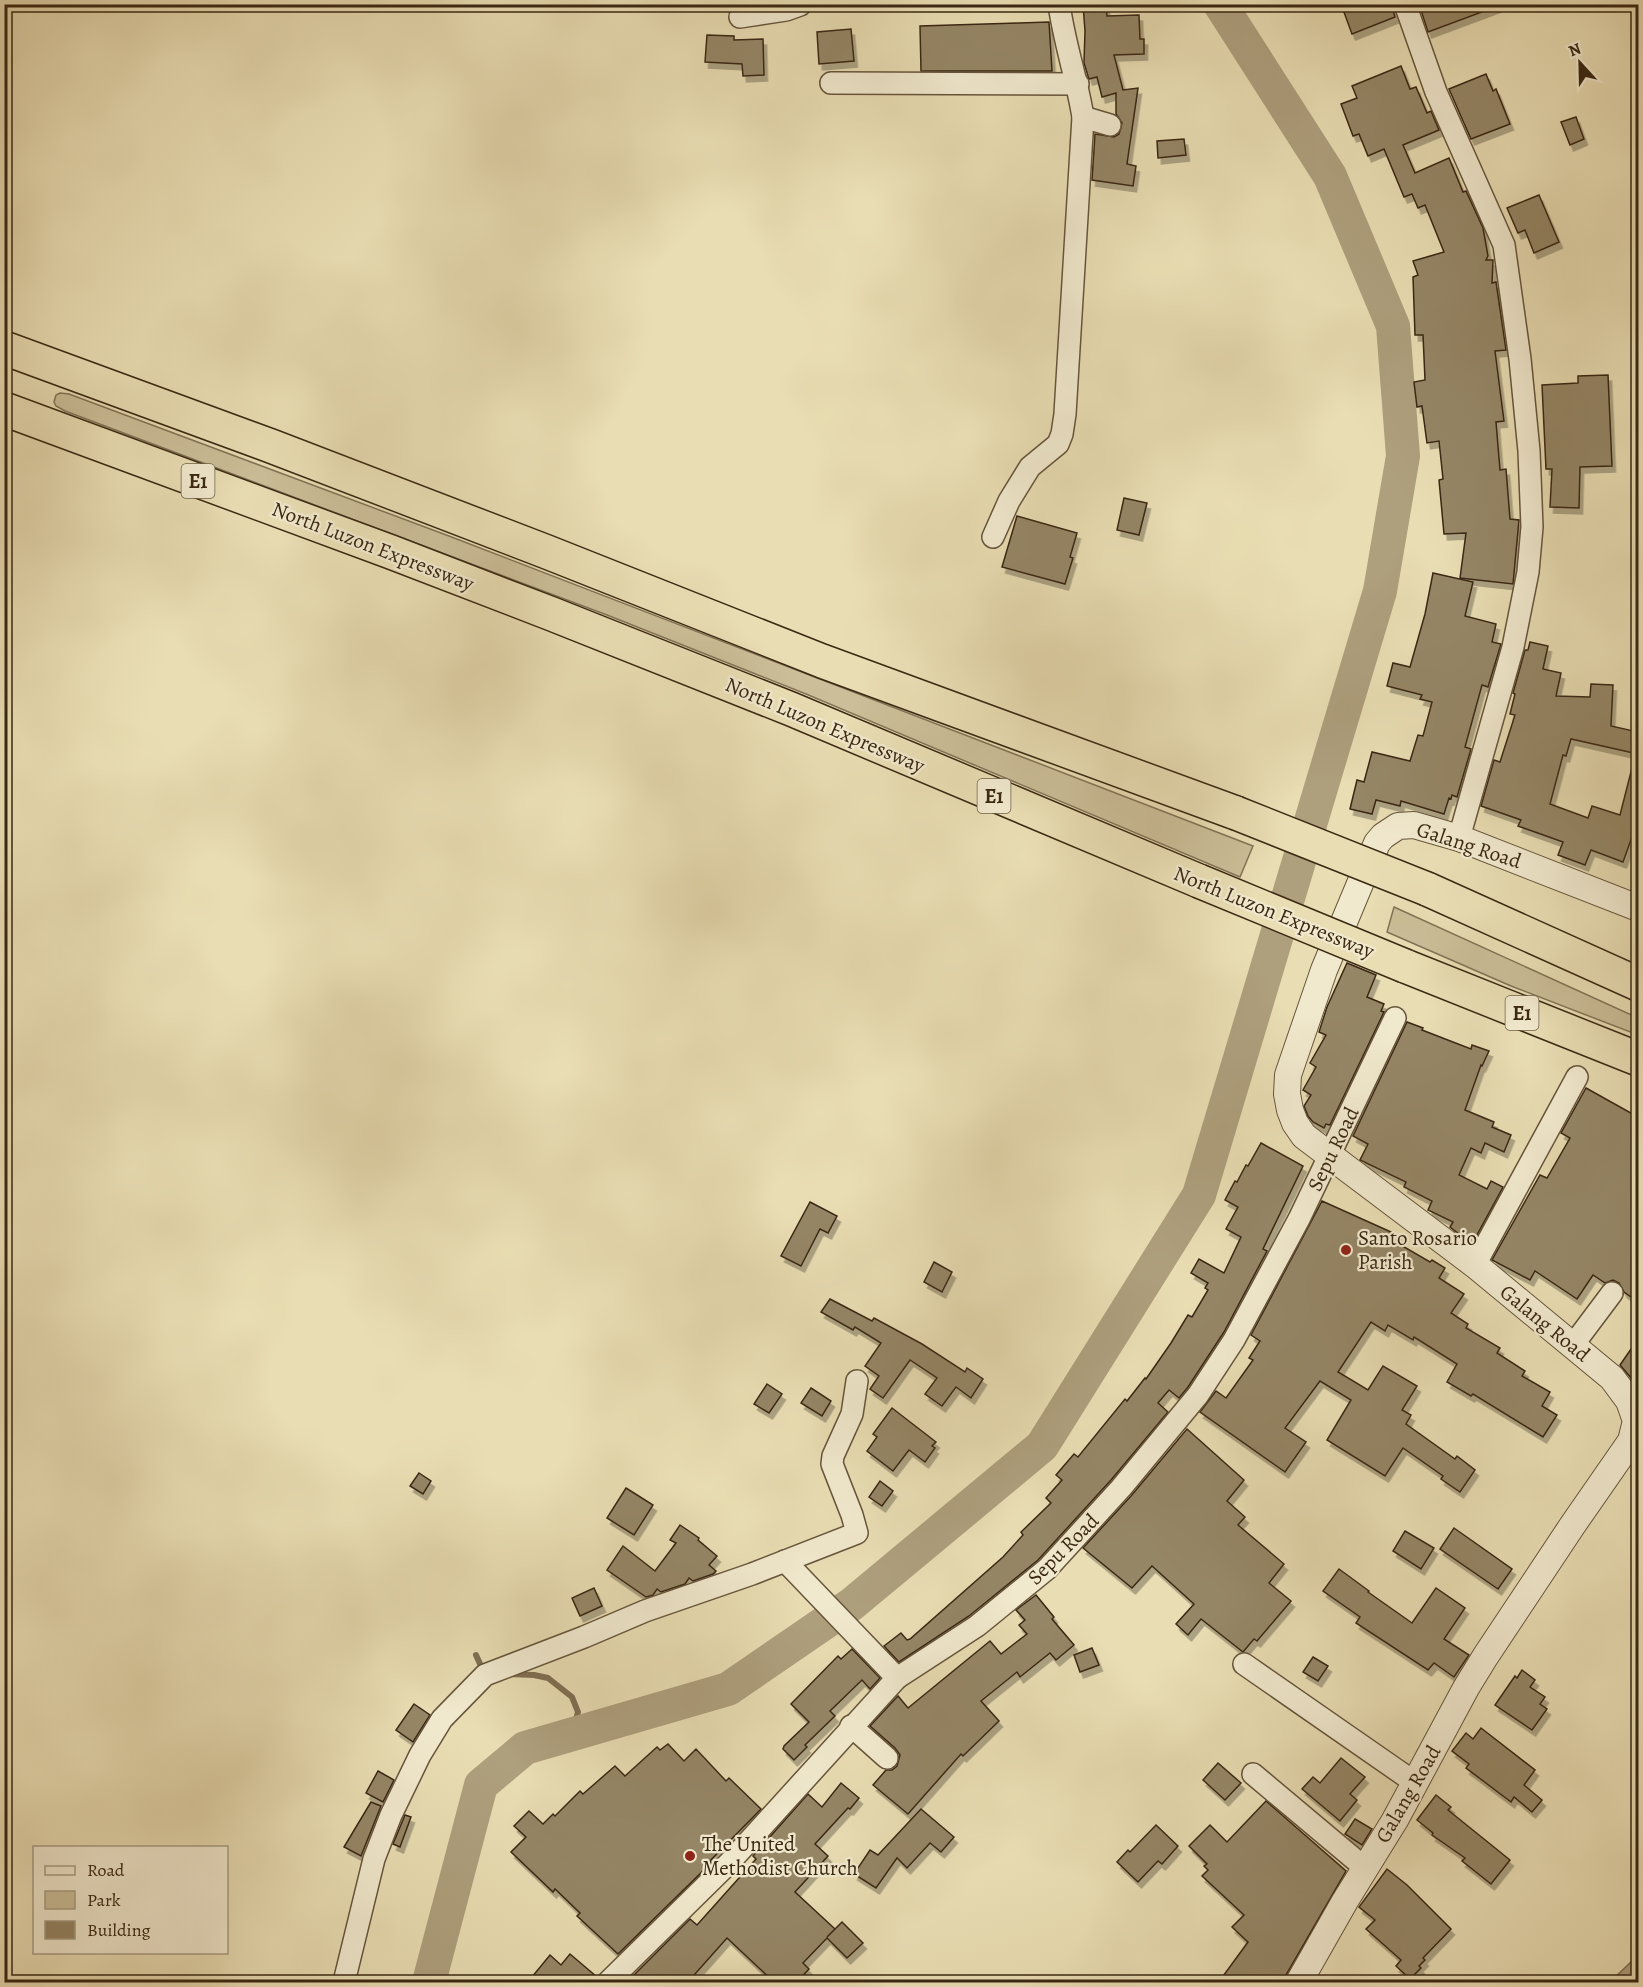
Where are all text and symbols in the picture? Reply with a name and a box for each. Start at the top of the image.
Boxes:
north arrow [1550,33,1610,93]
text: N [1565,38,1585,62]
road number: E1 [182,464,214,498]
street label: North Luzon Expressway [268,495,479,598]
street label: North Luzon Expressway [721,670,930,780]
road number: E1 [978,779,1010,813]
street label: Galang Road [1413,815,1526,875]
street label: North Luzon Expressway [1169,859,1379,965]
road number: E1 [1506,996,1538,1030]
street label: Sepu Road [1301,1102,1366,1196]
place label: Santo Rosario Parish [1358,1224,1477,1276]
marker: Santo Rosario Parish [1339,1243,1353,1257]
street label: Galang Road [1494,1278,1596,1368]
street label: Sepu Road [1021,1507,1105,1591]
street label: Galang Road [1369,1739,1448,1848]
place label: The United Methodist Church [702,1830,858,1882]
legend [33,1846,228,1954]
marker: The United Methodist Church [683,1849,697,1863]
text: Road [87,1858,125,1882]
text: Park [87,1888,121,1912]
text: Building [87,1918,151,1942]

